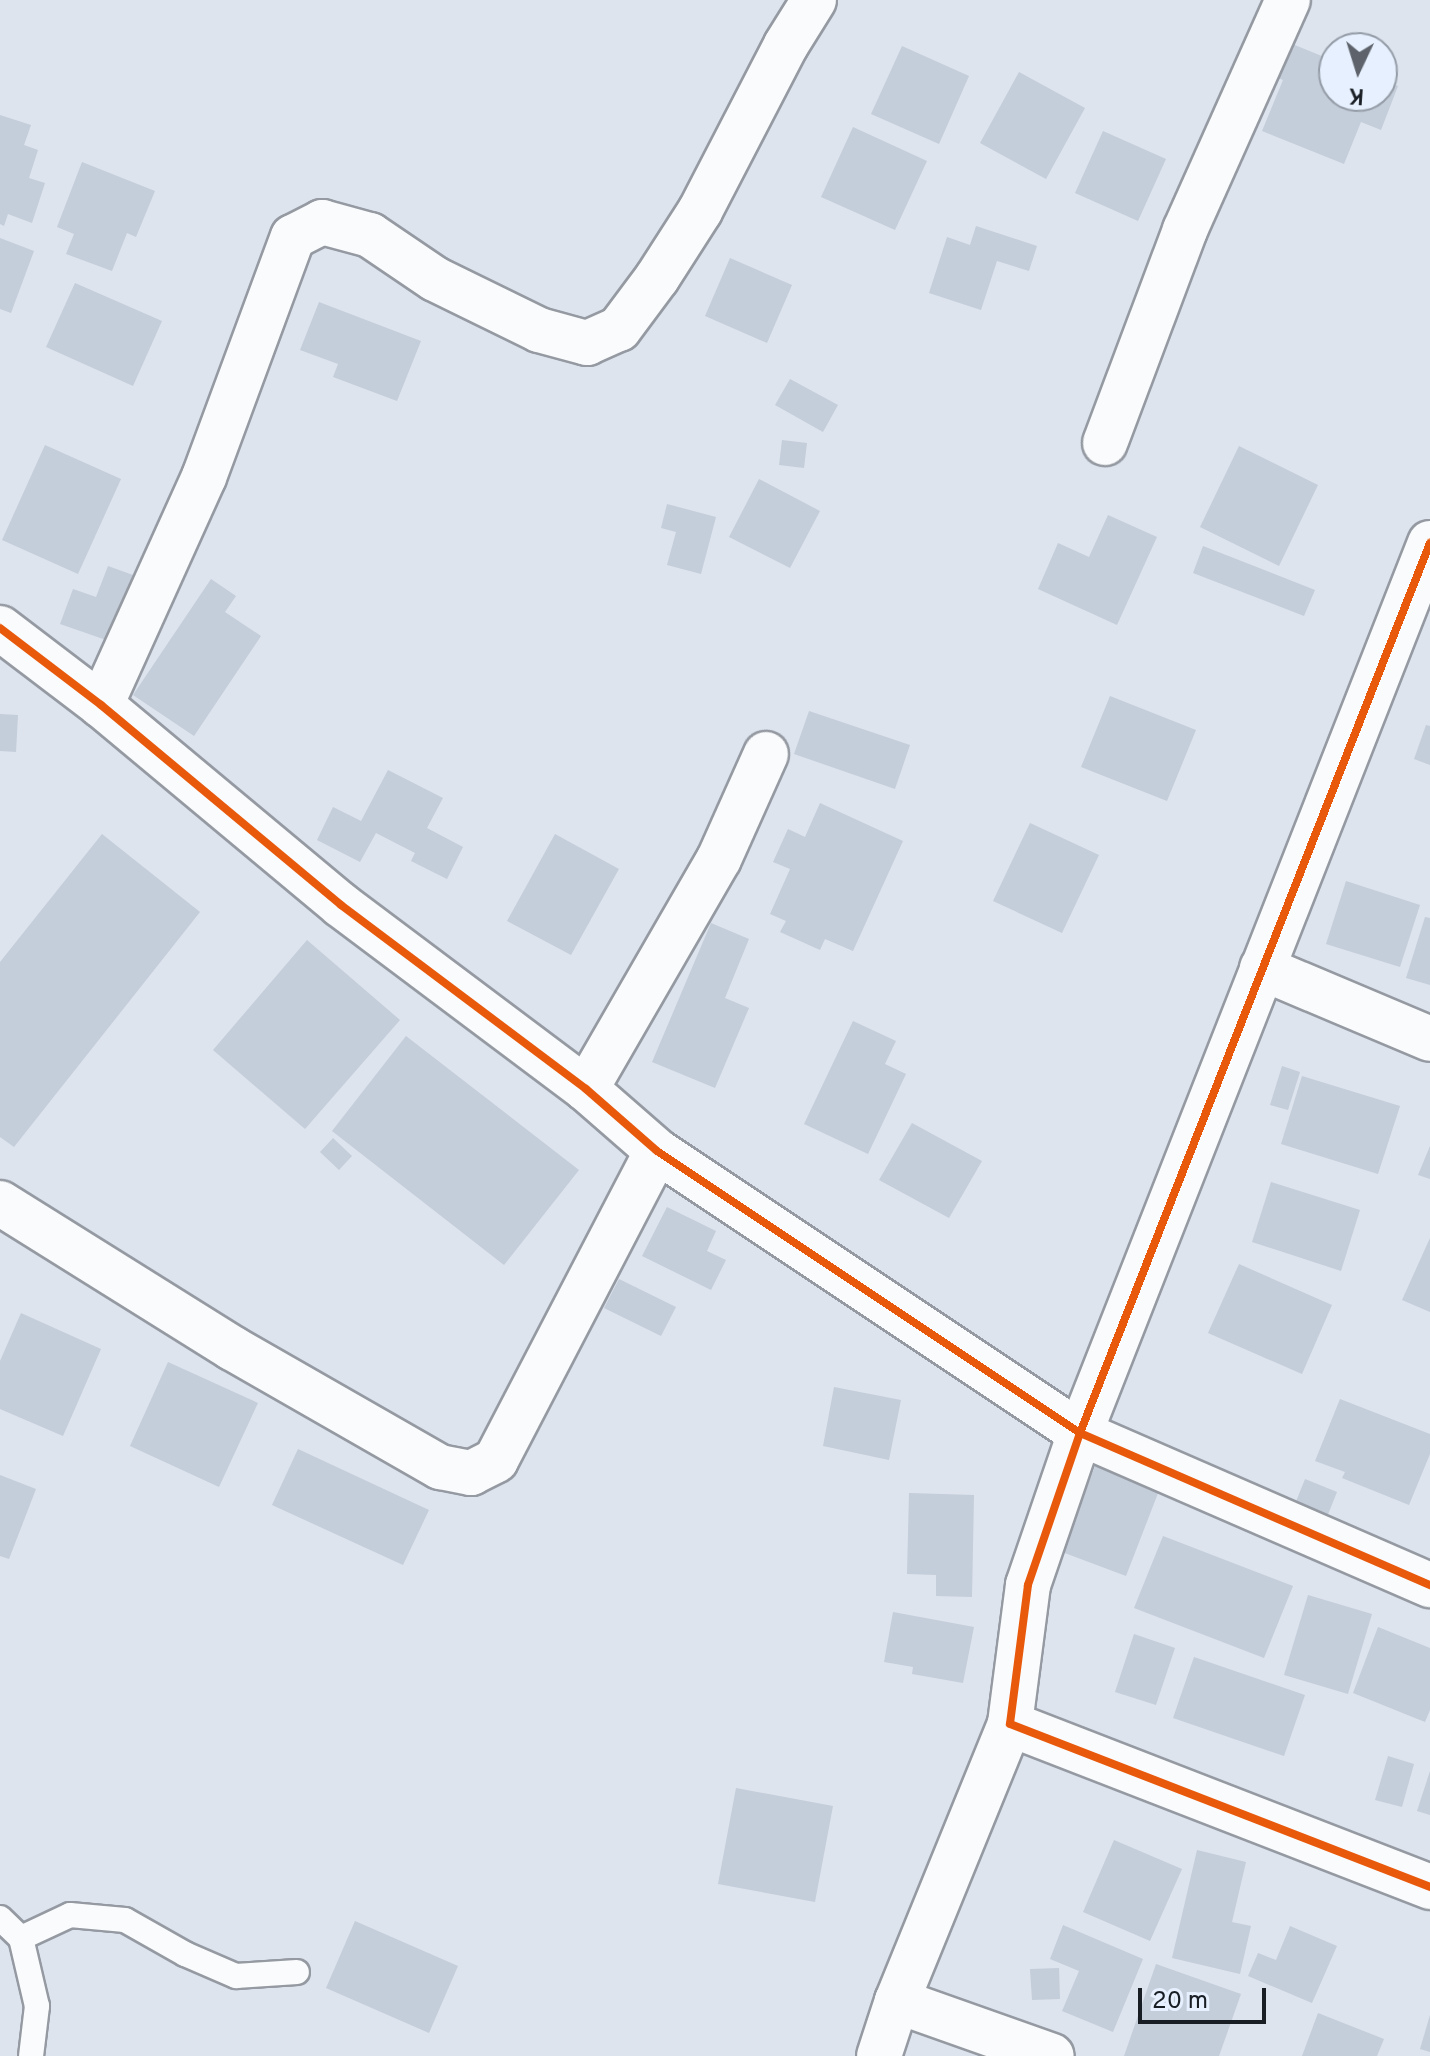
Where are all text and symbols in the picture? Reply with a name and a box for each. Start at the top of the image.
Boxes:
north arrow [1318,32,1398,112]
text: K [1348,80,1365,108]
scale bar [1142,1972,1270,2022]
text: 20 m [1152,1987,1208,2017]

